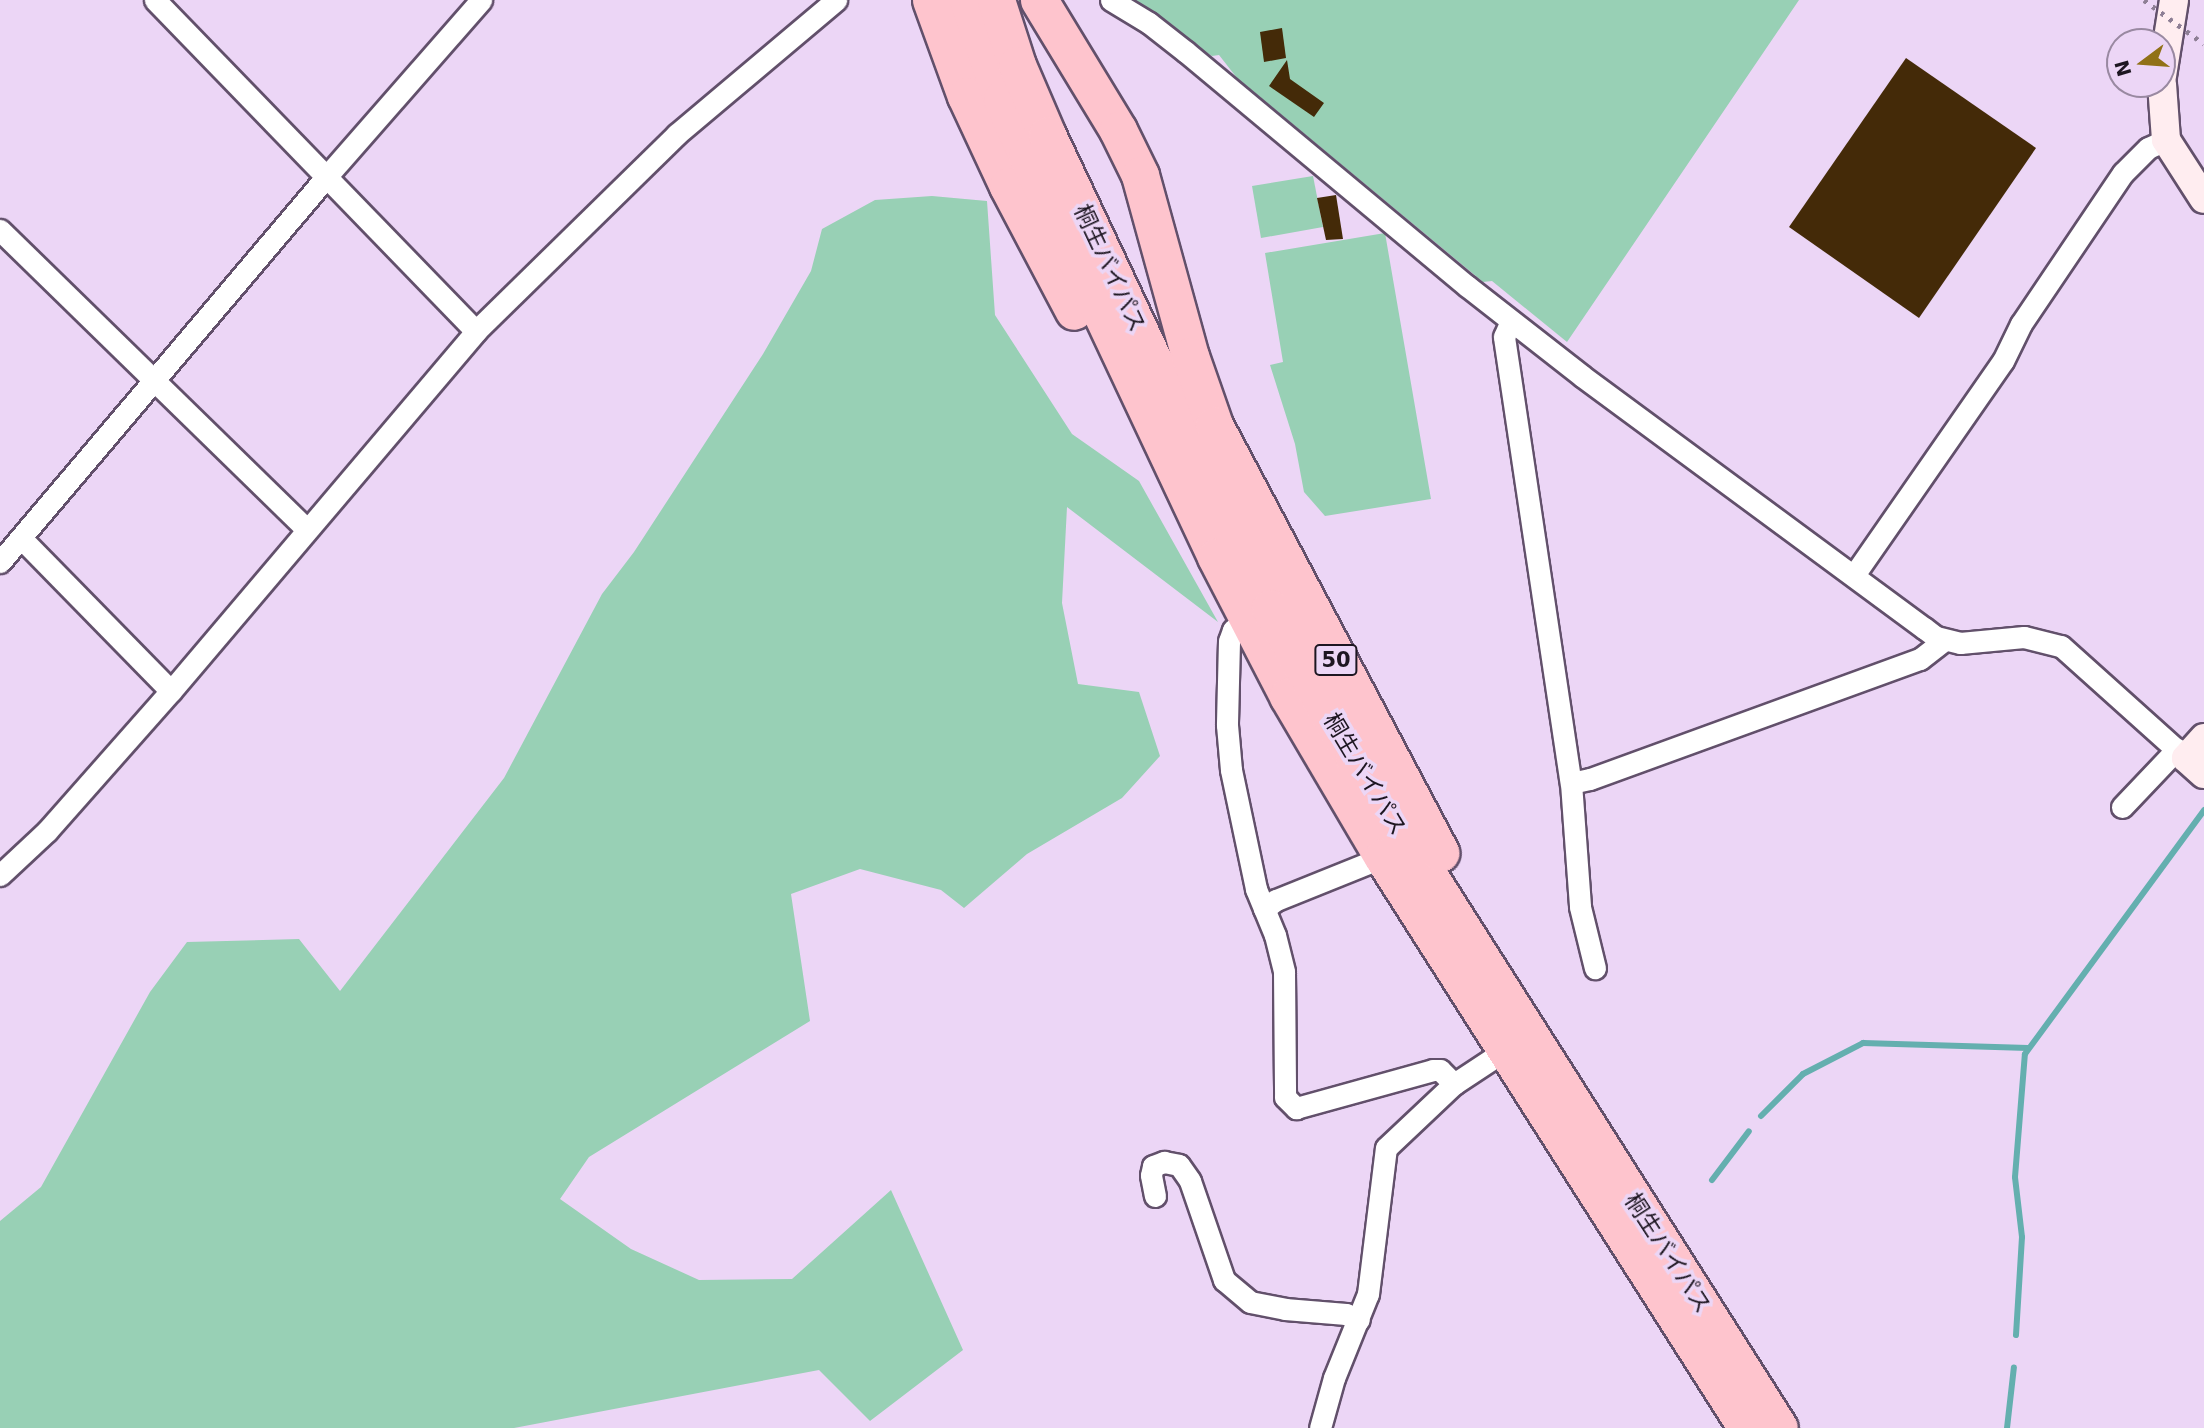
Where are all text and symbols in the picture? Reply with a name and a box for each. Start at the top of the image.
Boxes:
north arrow [2106,28,2176,98]
text: N [2110,58,2136,79]
street label: 桐生バイパス [1068,200,1152,336]
road number: 50 [1313,642,1359,678]
street label: 桐生バイパス [1318,708,1412,840]
street label: 桐生バイパス [1619,1188,1717,1318]

